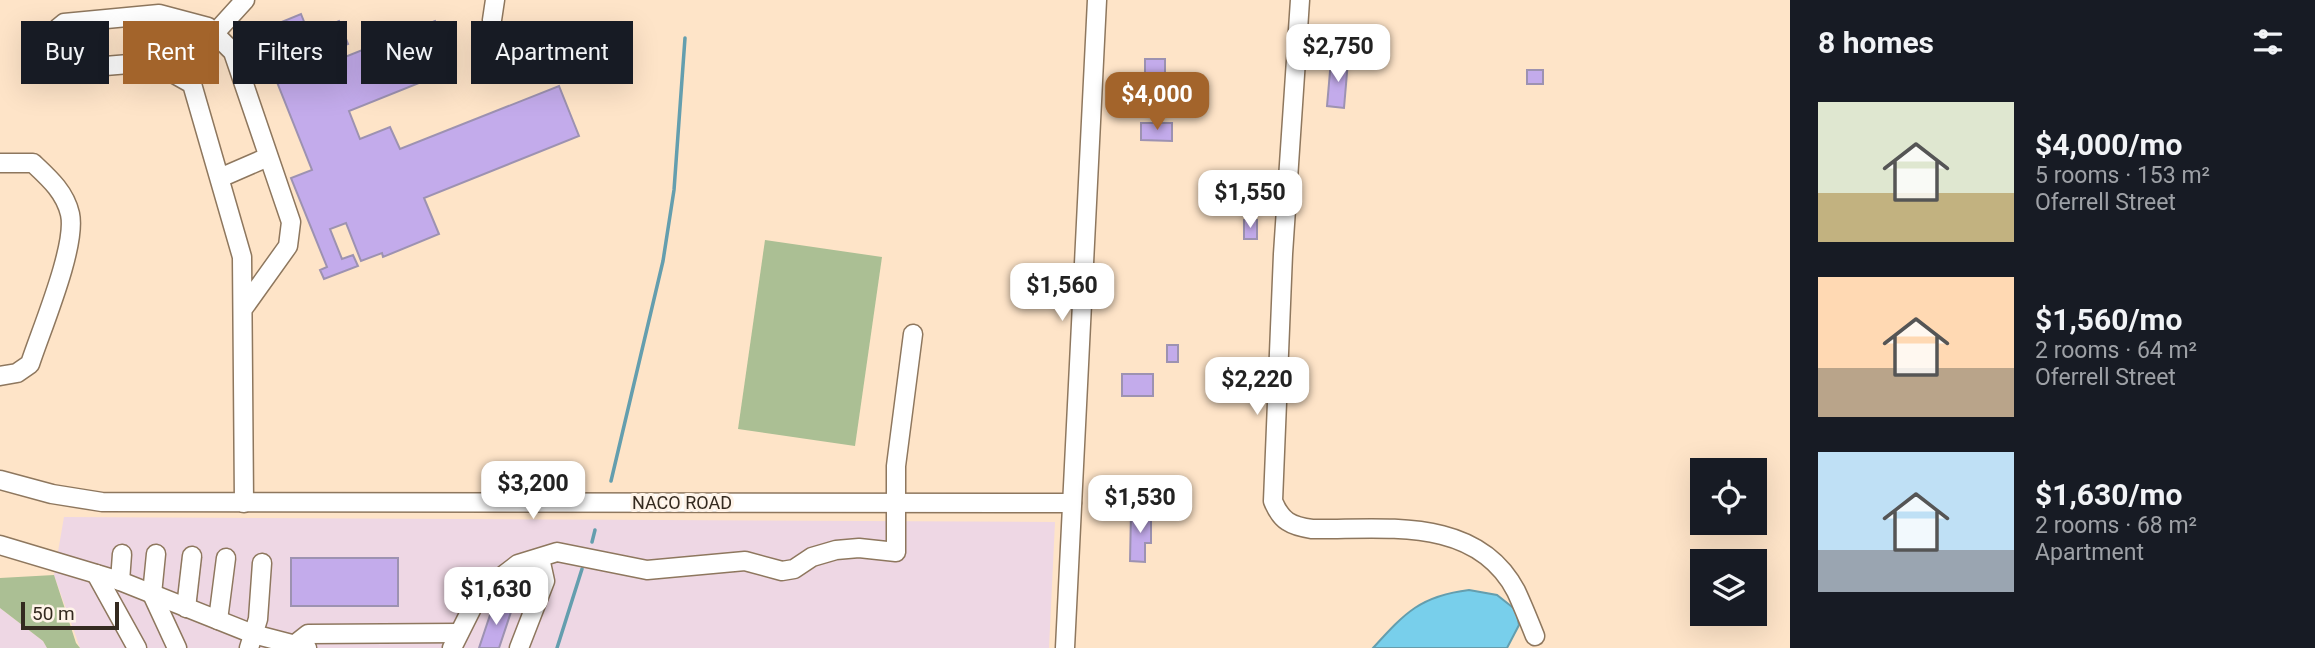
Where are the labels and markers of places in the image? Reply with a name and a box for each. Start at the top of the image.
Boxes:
pin: $2,750 [1281,24,1395,84]
pin: $4,000 [1100,72,1214,132]
pin: $1,550 [1193,170,1307,230]
pin: $1,560 [1005,264,1119,323]
pin: $2,220 [1200,358,1314,417]
pin: $3,200 [476,462,590,521]
pin: $1,530 [1083,476,1197,535]
pin: $1,630 [439,568,553,627]

